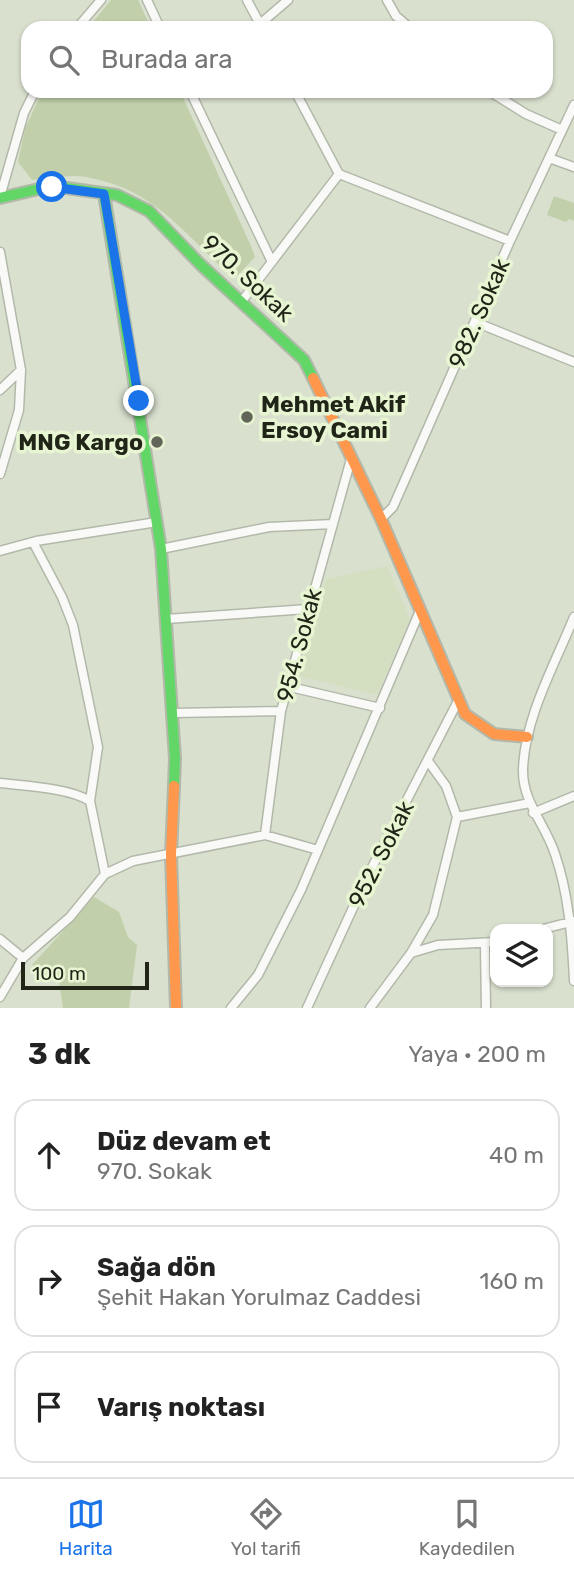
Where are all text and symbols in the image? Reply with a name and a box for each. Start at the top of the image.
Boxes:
search box [21,21,553,98]
icon: search [45,41,83,79]
text: Burada ara [101,44,233,75]
route start [36,171,67,202]
street label: 970. Sokak [196,229,300,327]
street label: 982. Sokak [442,254,516,372]
route end [123,385,154,416]
place label: Mehmet Akif Ersoy Cami [261,390,406,444]
marker: Mehmet Akif Ersoy Cami [239,409,255,425]
place label: MNG Kargo [18,428,143,456]
marker: MNG Kargo [149,434,165,450]
street label: 954. Sokak [270,585,328,705]
street label: 952. Sokak [342,796,420,912]
map controls [490,924,553,987]
button: layers [490,924,553,987]
scale bar [21,959,149,991]
text: 100 m [32,962,86,985]
text: 3 dk [28,1036,91,1072]
text: Yaya · 200 m [408,1040,546,1068]
text: Düz devam et [97,1126,271,1157]
icon: ahead [30,1136,68,1174]
text: 40 m [489,1141,544,1169]
text: 970. Sokak [97,1157,212,1185]
text: Sağa dön [97,1252,216,1283]
icon: right [30,1262,68,1300]
text: 160 m [480,1267,544,1295]
text: Şehit Hakan Yorulmaz Caddesi [97,1283,421,1311]
icon: arrive [30,1388,68,1426]
text: Varış noktası [97,1392,265,1423]
tab: Harita [59,1495,113,1560]
tab: Yol tarifi [230,1495,301,1560]
tab: Kaydedilen [419,1495,515,1560]

